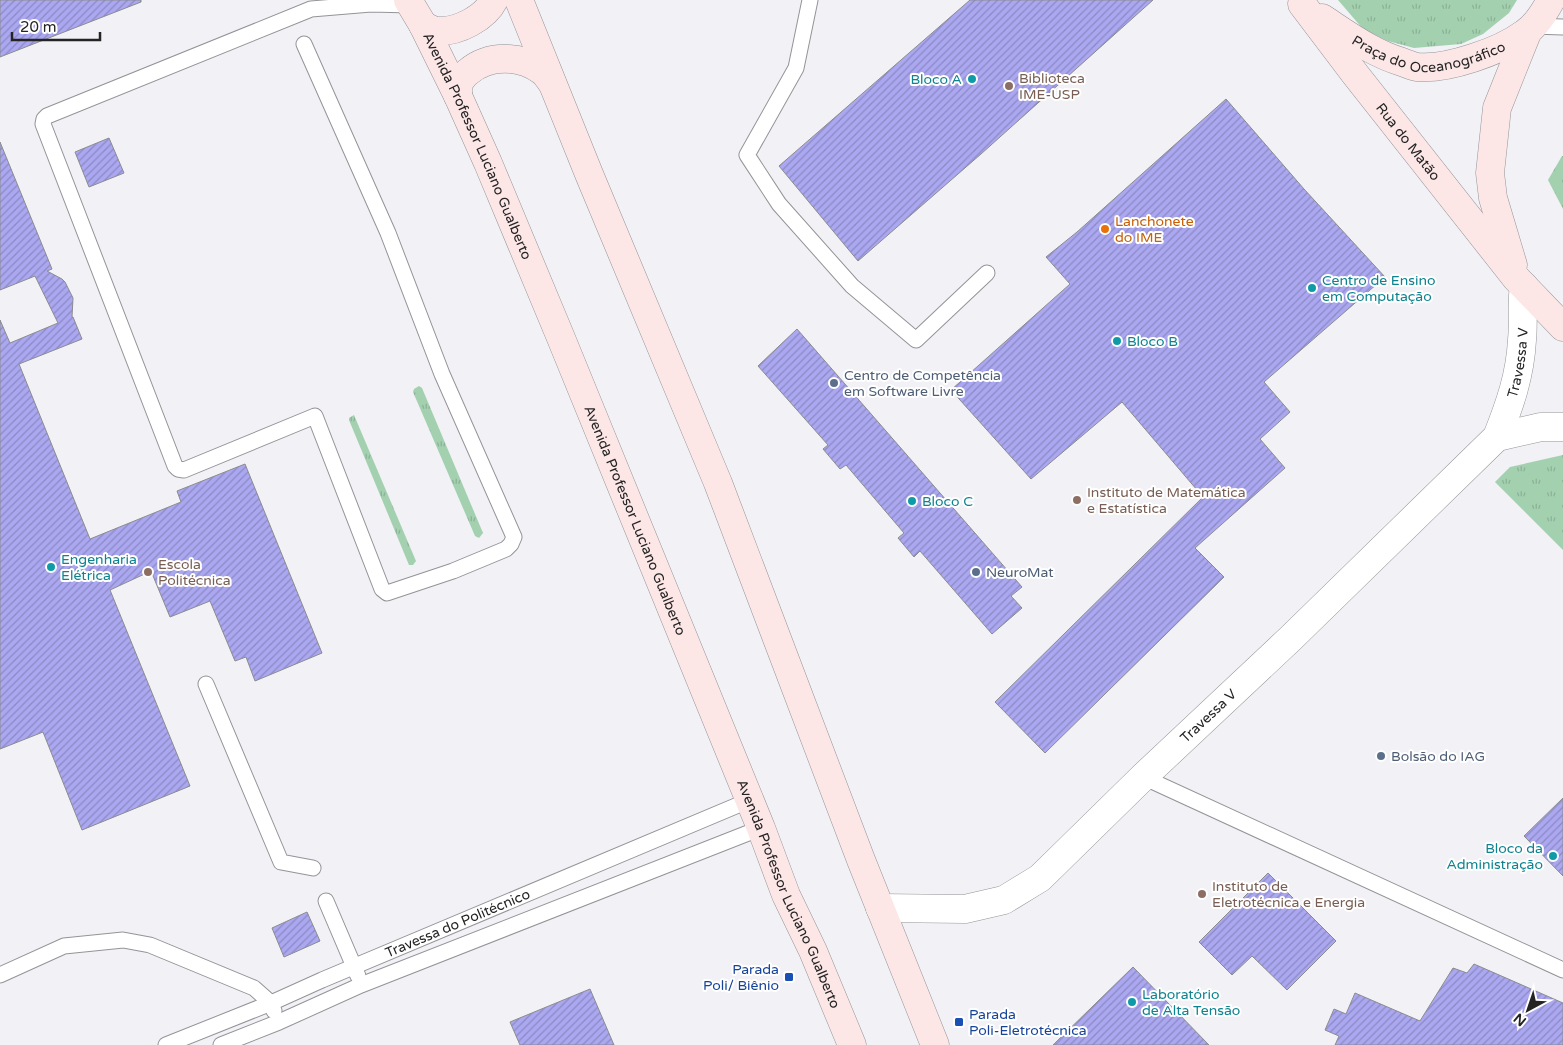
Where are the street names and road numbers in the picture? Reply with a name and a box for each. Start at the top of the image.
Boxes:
street label: Praça do Oceanográfico [1348,27,1510,49]
street label: Avenida Professor Luciano Gualberto [420,30,536,262]
street label: Rua do Matão [1373,100,1444,184]
street label: Travessa V [1503,327,1531,400]
street label: Avenida Professor Luciano Gualberto [581,403,690,638]
street label: Travessa V [1177,685,1240,746]
street label: Avenida Professor Luciano Gualberto [733,777,844,1011]
street label: Travessa do Politécnico [383,885,532,961]

